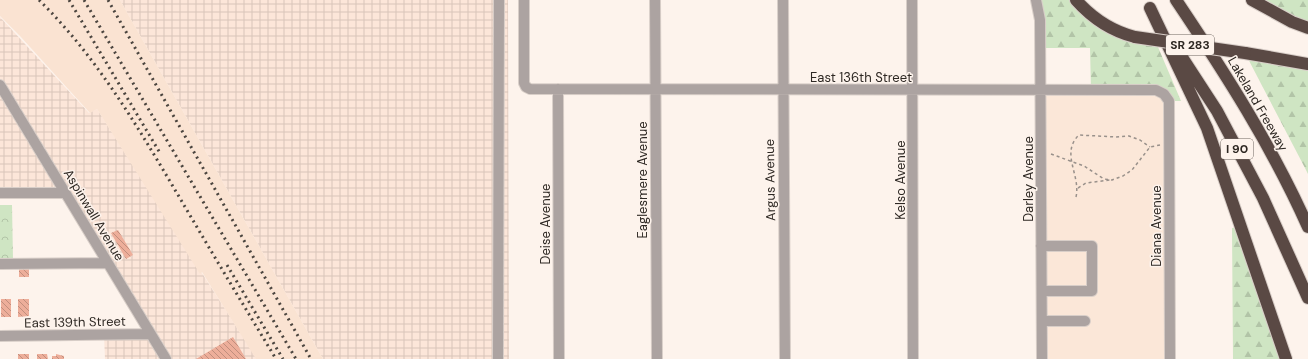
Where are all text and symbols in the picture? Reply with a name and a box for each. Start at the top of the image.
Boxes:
road number: SR 283 [1166,35,1214,55]
street label: Lakeland Freeway [1224,54,1292,154]
street label: East 136th Street [810,69,912,86]
street label: Eaglesmere Avenue [634,121,651,239]
street label: Darley Avenue [1020,136,1037,222]
street label: Argus Avenue [761,139,779,221]
road number: I 90 [1221,139,1253,159]
street label: Kelso Avenue [892,140,909,220]
street label: Aspinwall Avenue [60,166,128,264]
street label: Deise Avenue [537,184,554,265]
street label: Diana Avenue [1148,185,1165,267]
street label: East 139th Street [24,313,126,331]

